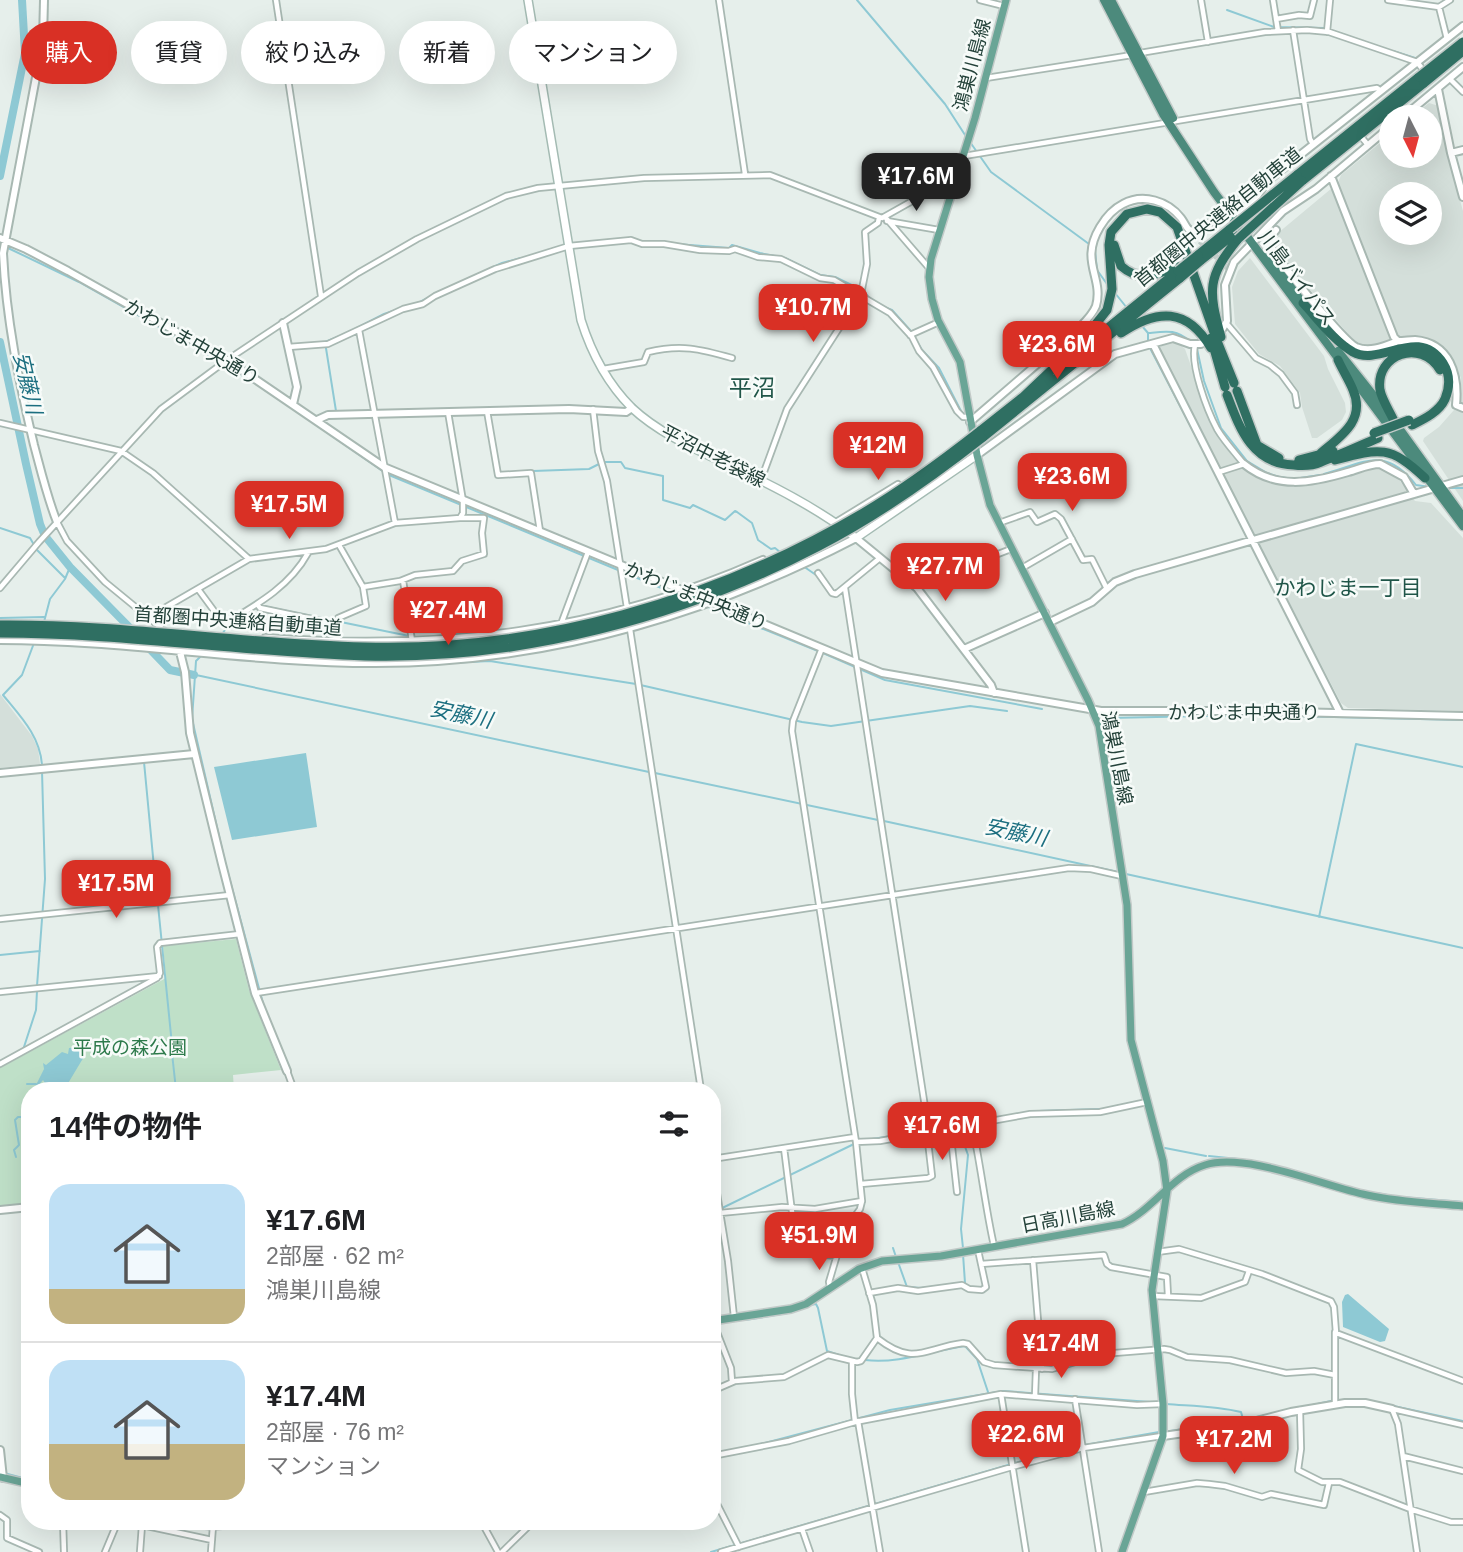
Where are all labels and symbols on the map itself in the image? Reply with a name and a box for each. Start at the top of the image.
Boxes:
street label: 鴻巣川島線 [950,16,994,114]
north arrow [1379,105,1442,168]
street label: 首都圏中央連絡自動車道 [1130,143,1306,291]
pin: ¥17.6M [859,154,973,213]
street label: 川島バイパス [1254,226,1340,330]
pin: ¥10.7M [756,284,870,344]
street label: かわじま中央通り [121,295,263,389]
pin: ¥23.6M [1000,322,1114,381]
water label: 安藤川 [10,350,47,418]
district label: 平沼 [729,375,775,401]
street label: 平沼中老袋線 [657,421,769,491]
pin: ¥12M [837,422,919,482]
pin: ¥23.6M [1015,454,1129,513]
pin: ¥17.5M [232,482,346,541]
pin: ¥27.7M [888,544,1002,603]
street label: かわじま中央通り [622,558,770,634]
district label: かわじま一丁目 [1275,576,1422,599]
pin: ¥27.4M [391,588,505,647]
street label: 首都圏中央連絡自動車道 [133,603,343,639]
water label: 安藤川 [428,696,496,732]
street label: かわじま中央通り [1168,702,1320,723]
street label: 鴻巣川島線 [1098,709,1136,807]
water label: 安藤川 [983,814,1051,850]
pin: ¥17.5M [59,860,173,920]
park label: 平成の森公園 [73,1037,187,1058]
pin: ¥17.6M [885,1102,999,1162]
street label: 日高川島線 [1019,1198,1117,1236]
pin: ¥51.9M [762,1212,876,1272]
pin: ¥17.4M [1004,1320,1118,1380]
pin: ¥22.6M [969,1412,1083,1471]
pin: ¥17.2M [1177,1416,1291,1476]

